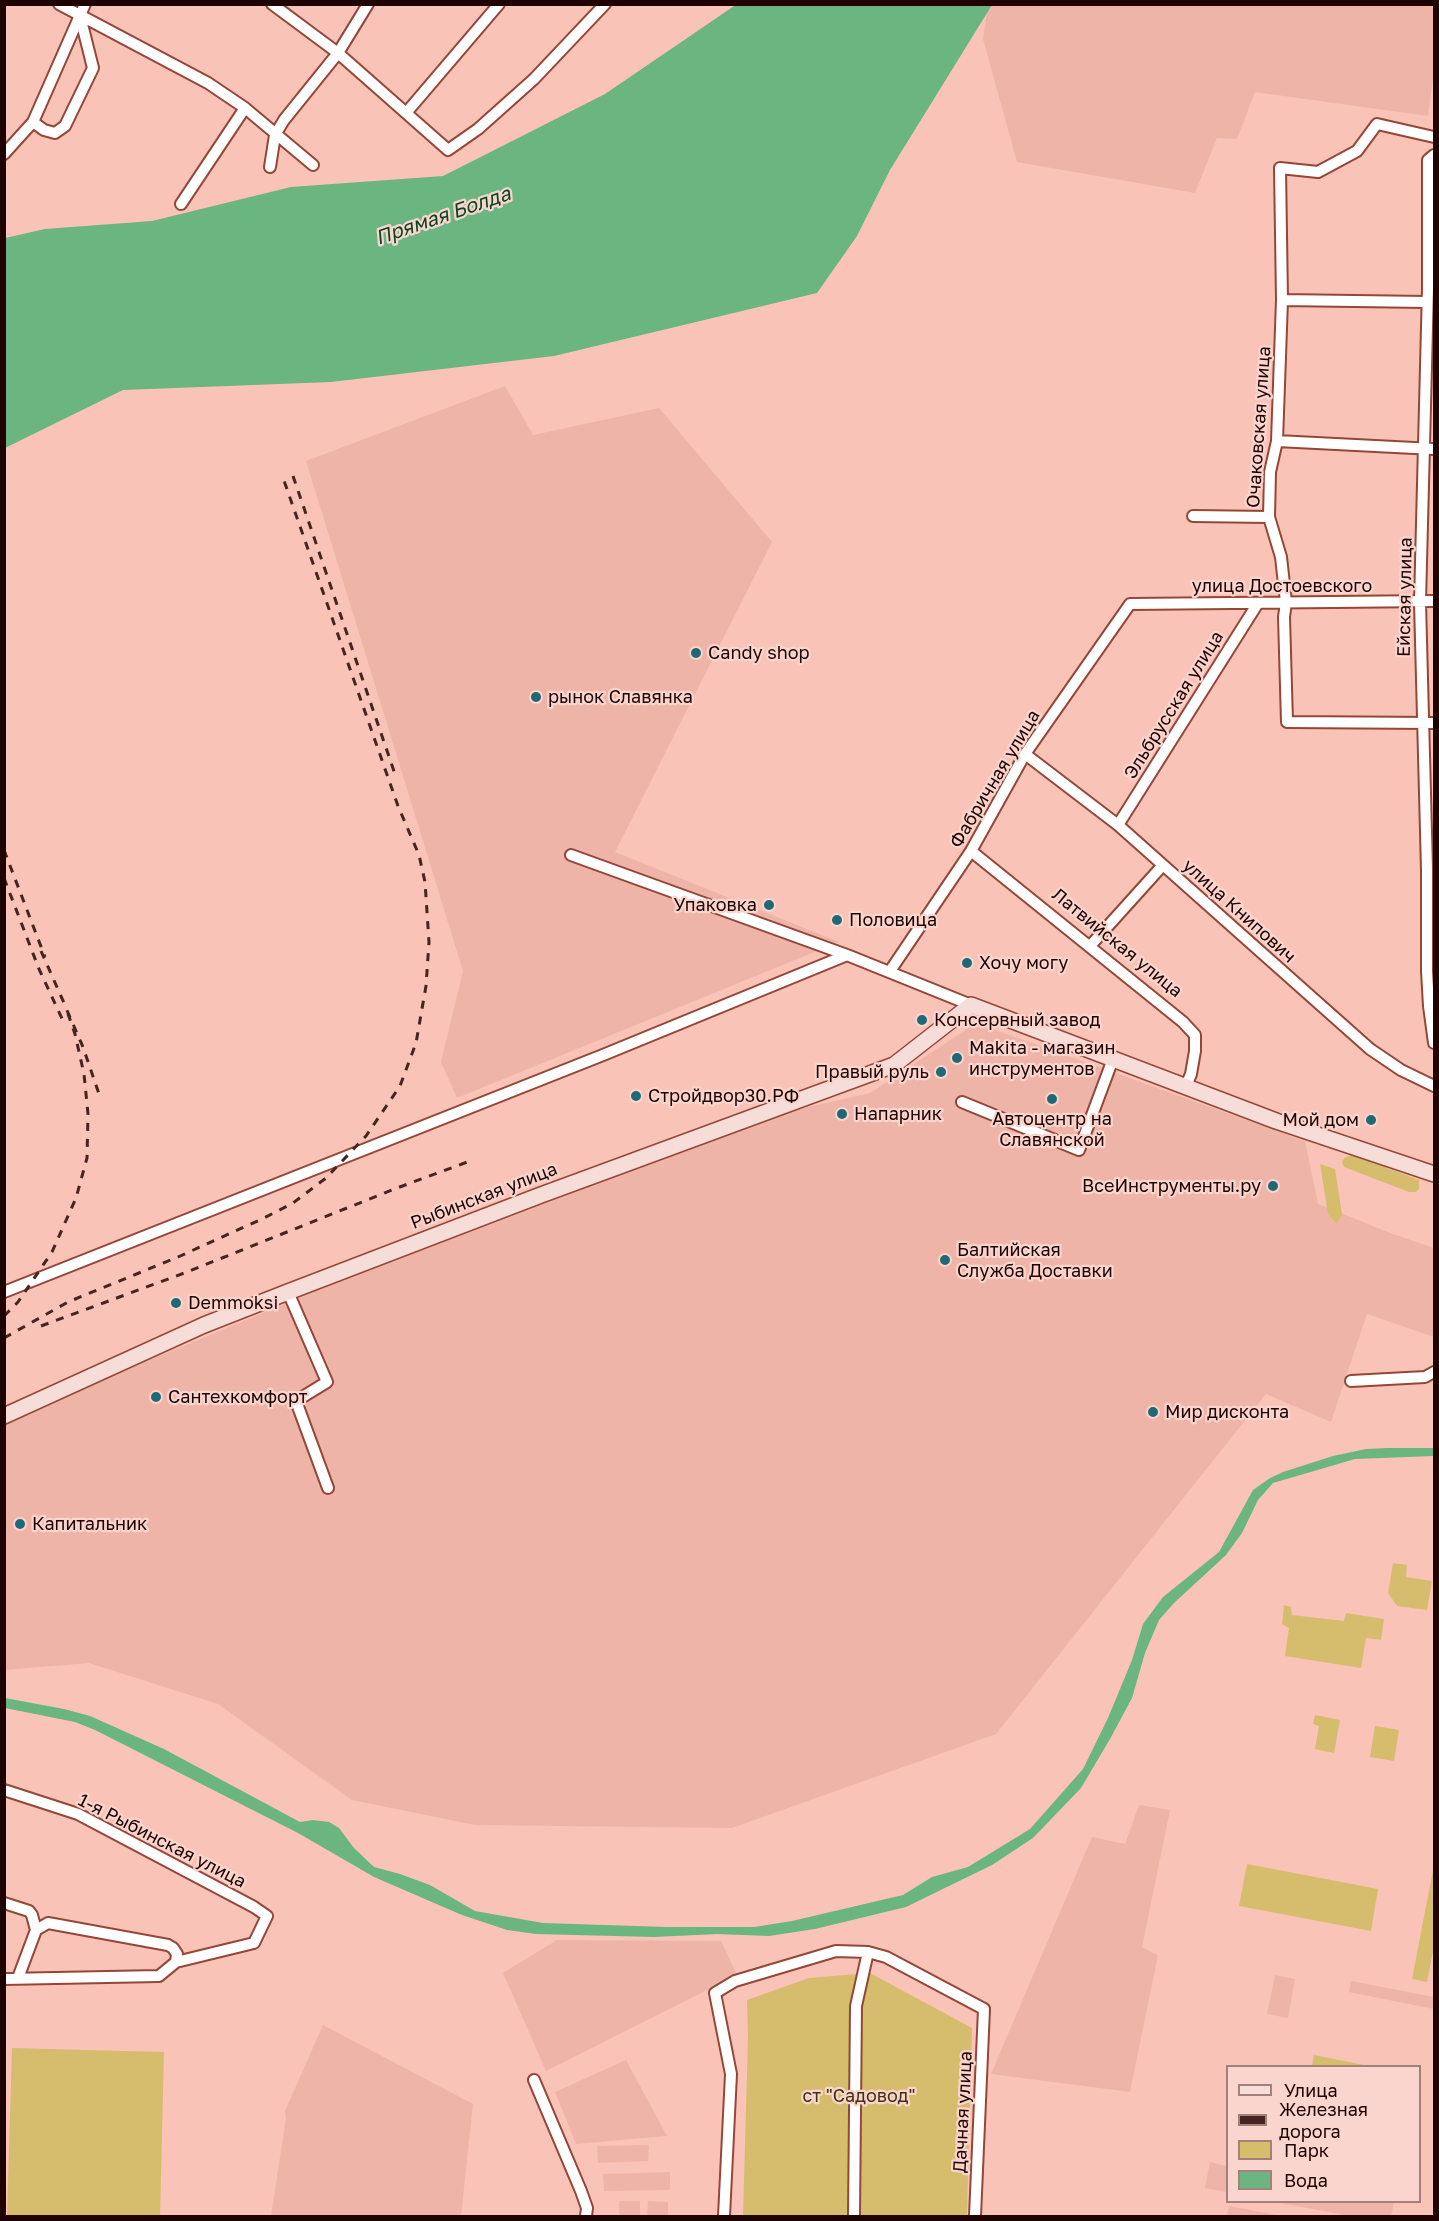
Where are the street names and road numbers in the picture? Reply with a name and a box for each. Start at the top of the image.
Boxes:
street label: Очаковская улица [1243,345,1275,509]
street label: Ейская улица [1393,537,1417,657]
street label: улица Достоевского [1192,575,1372,597]
street label: Эльбрусская улица [1120,627,1228,783]
street label: Фабричная улица [945,706,1045,852]
street label: улица Книпович [1178,855,1300,967]
street label: Латвийская улица [1047,884,1187,1002]
street label: Рыбинская улица [408,1158,560,1234]
street label: 1-я Рыбинская улица [74,1789,250,1893]
street label: Дачная улица [949,2051,977,2173]

